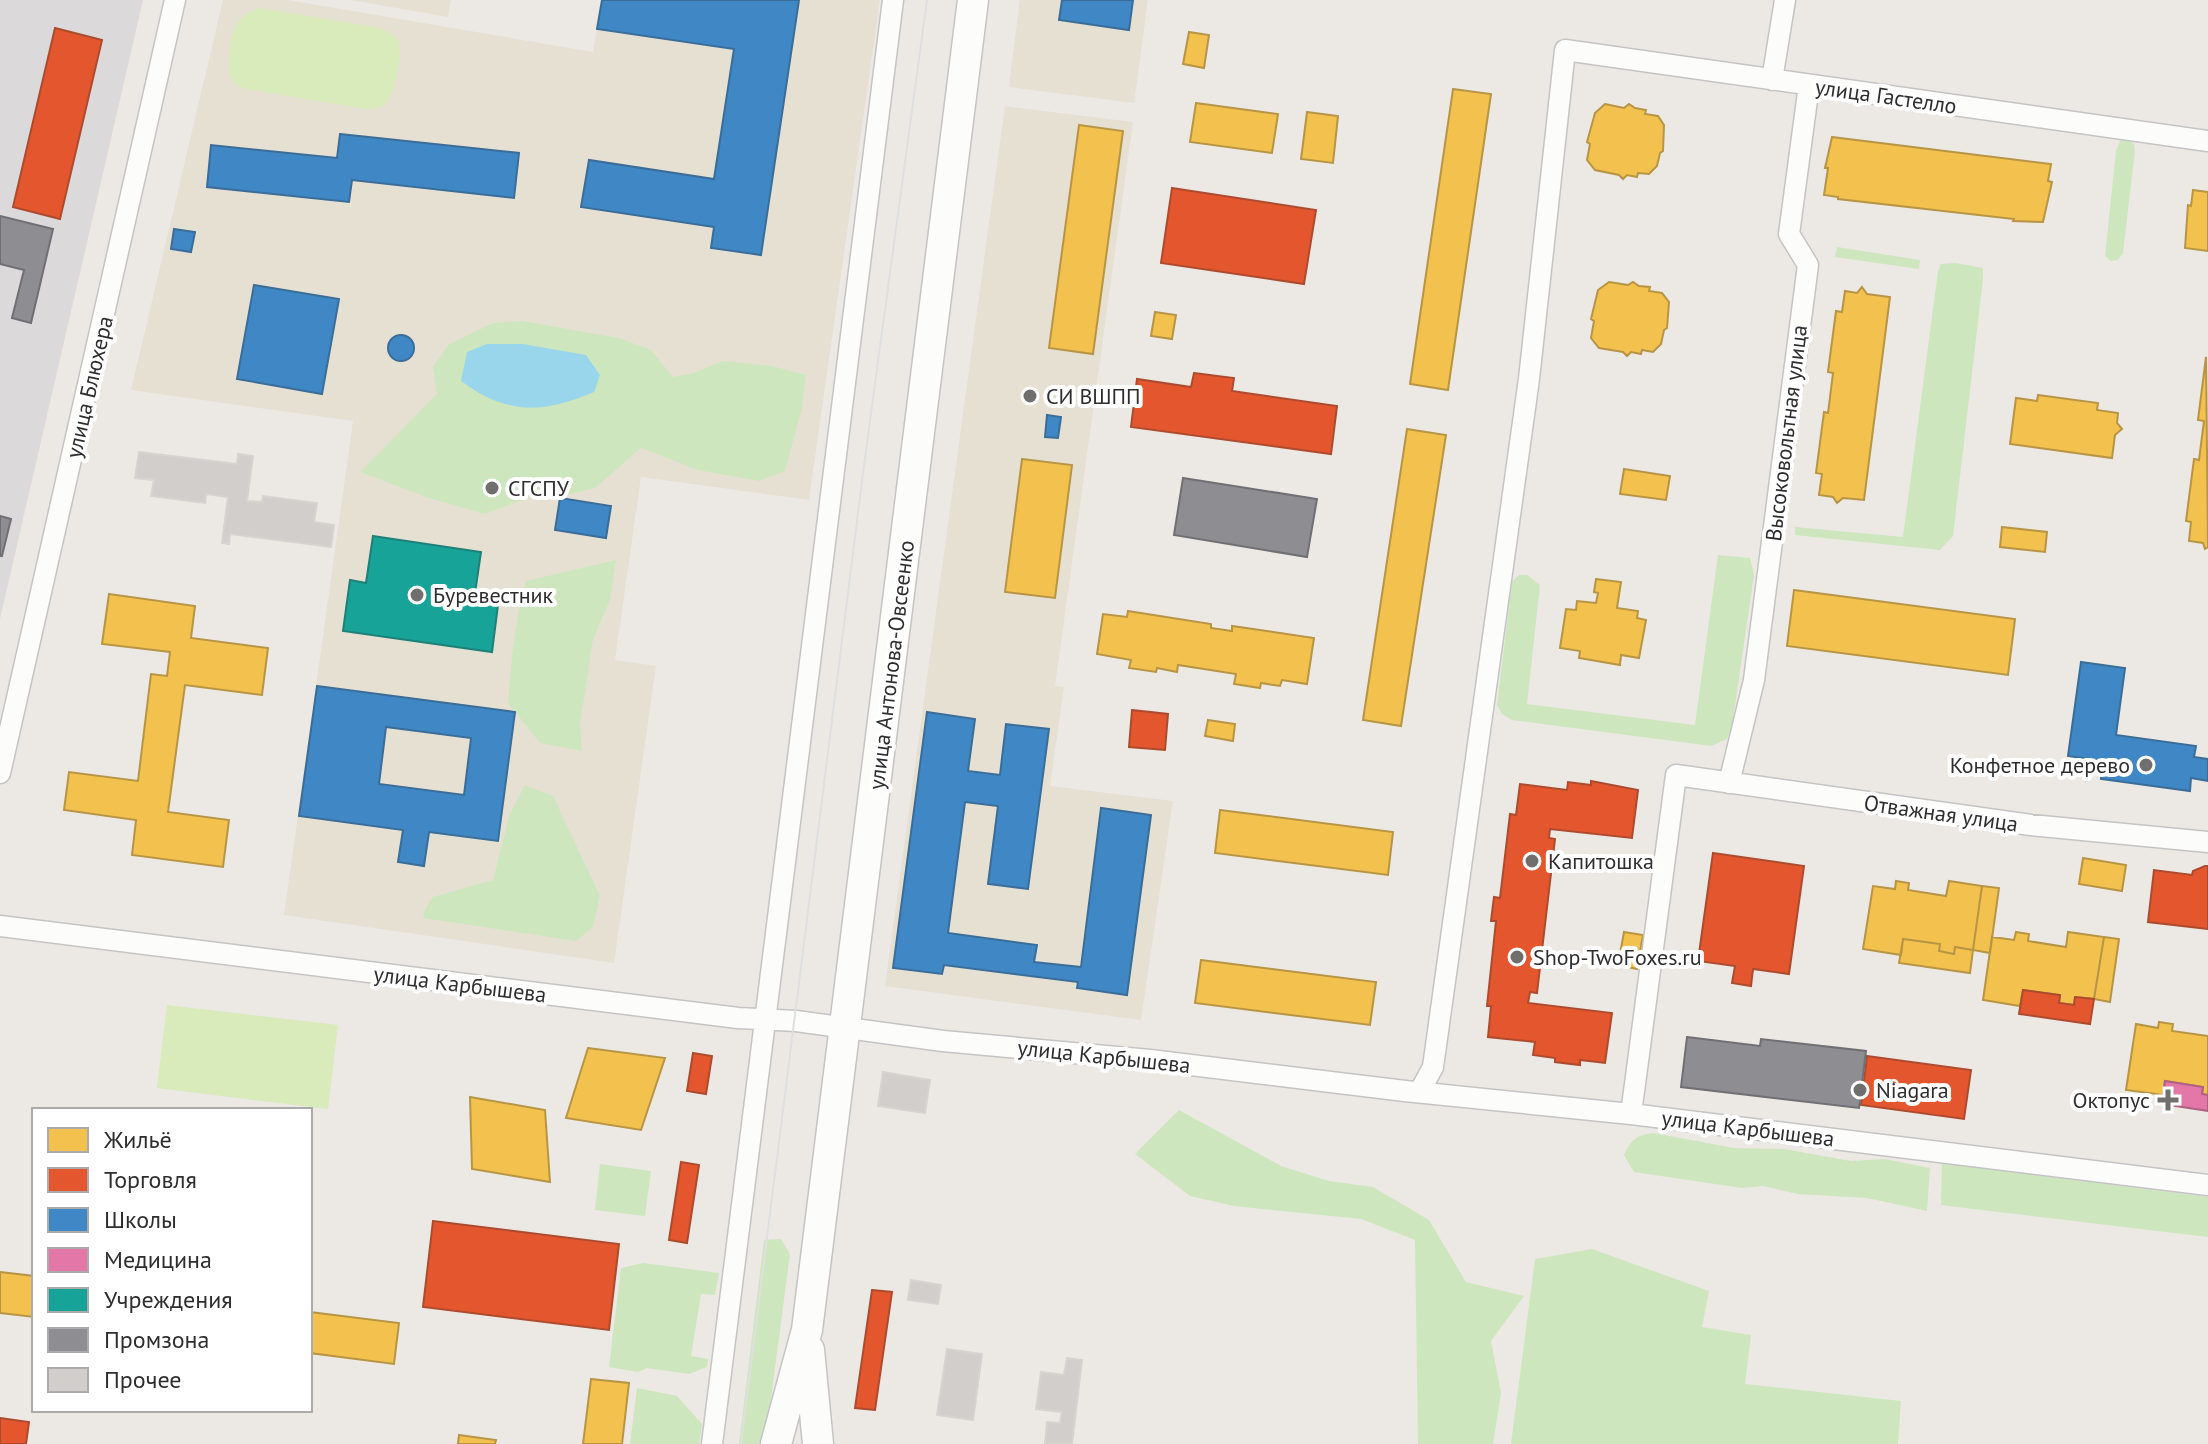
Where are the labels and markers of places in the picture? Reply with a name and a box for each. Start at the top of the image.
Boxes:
place label: СИ ВШПП [1046,382,1141,410]
marker: СИ ВШПП [1021,387,1039,405]
place label: СГСПУ [508,474,570,502]
marker: СГСПУ [483,479,501,497]
place label: Буревестник [433,581,554,609]
marker: Буревестник [408,586,426,604]
place label: Конфетное дерево [1950,751,2130,779]
marker: Конфетное дерево [2137,756,2155,774]
place label: Капитошка [1548,847,1654,875]
marker: Капитошка [1523,852,1541,870]
place label: Shop-TwoFoxes.ru [1533,943,1702,971]
marker: Shop-TwoFoxes.ru [1508,948,1526,966]
place label: Niagara [1876,1076,1949,1104]
marker: Niagara [1851,1081,1869,1099]
place label: Октопус [2072,1086,2150,1114]
marker: Октопус [2157,1089,2179,1111]

